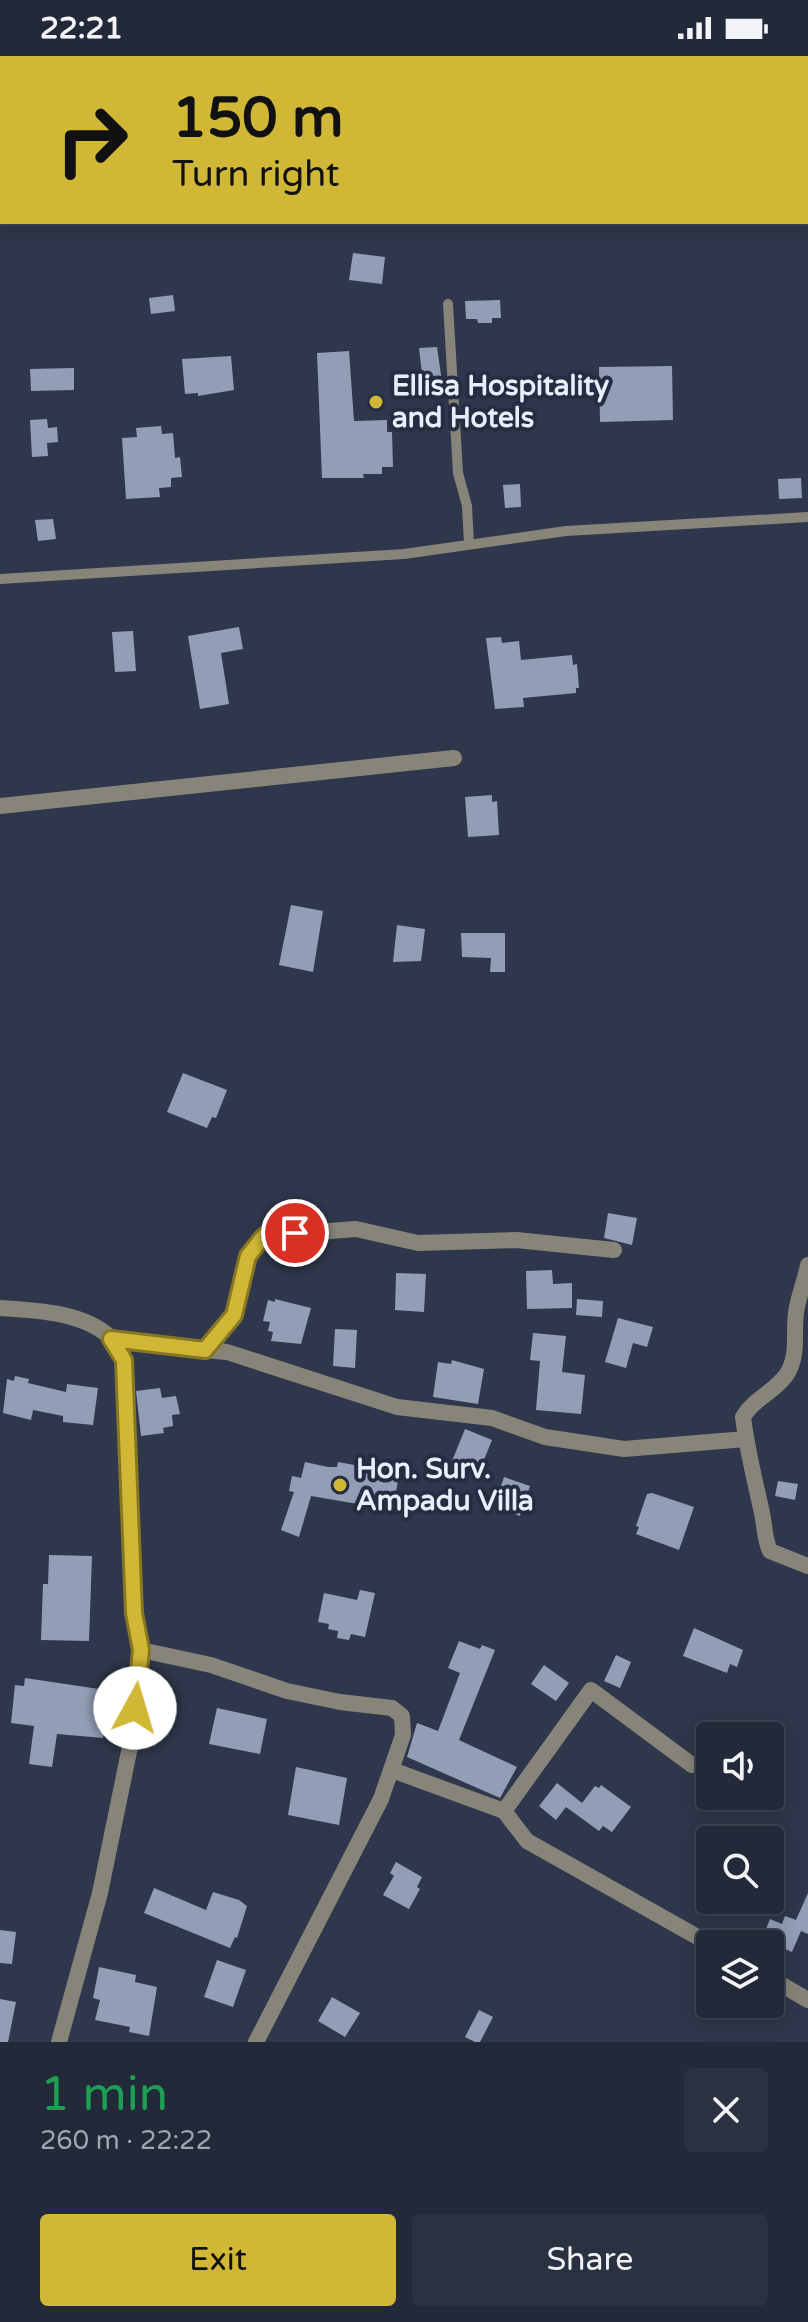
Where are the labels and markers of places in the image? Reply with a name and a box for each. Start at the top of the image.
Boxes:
place label: Ellisa Hospitality and Hotels [392,369,609,435]
marker: Ellisa Hospitality and Hotels [367,393,385,411]
pin [261,1199,329,1267]
place label: Hon. Surv. Ampadu Villa [356,1452,534,1518]
marker: Hon. Surv. Ampadu Villa [331,1476,349,1494]

